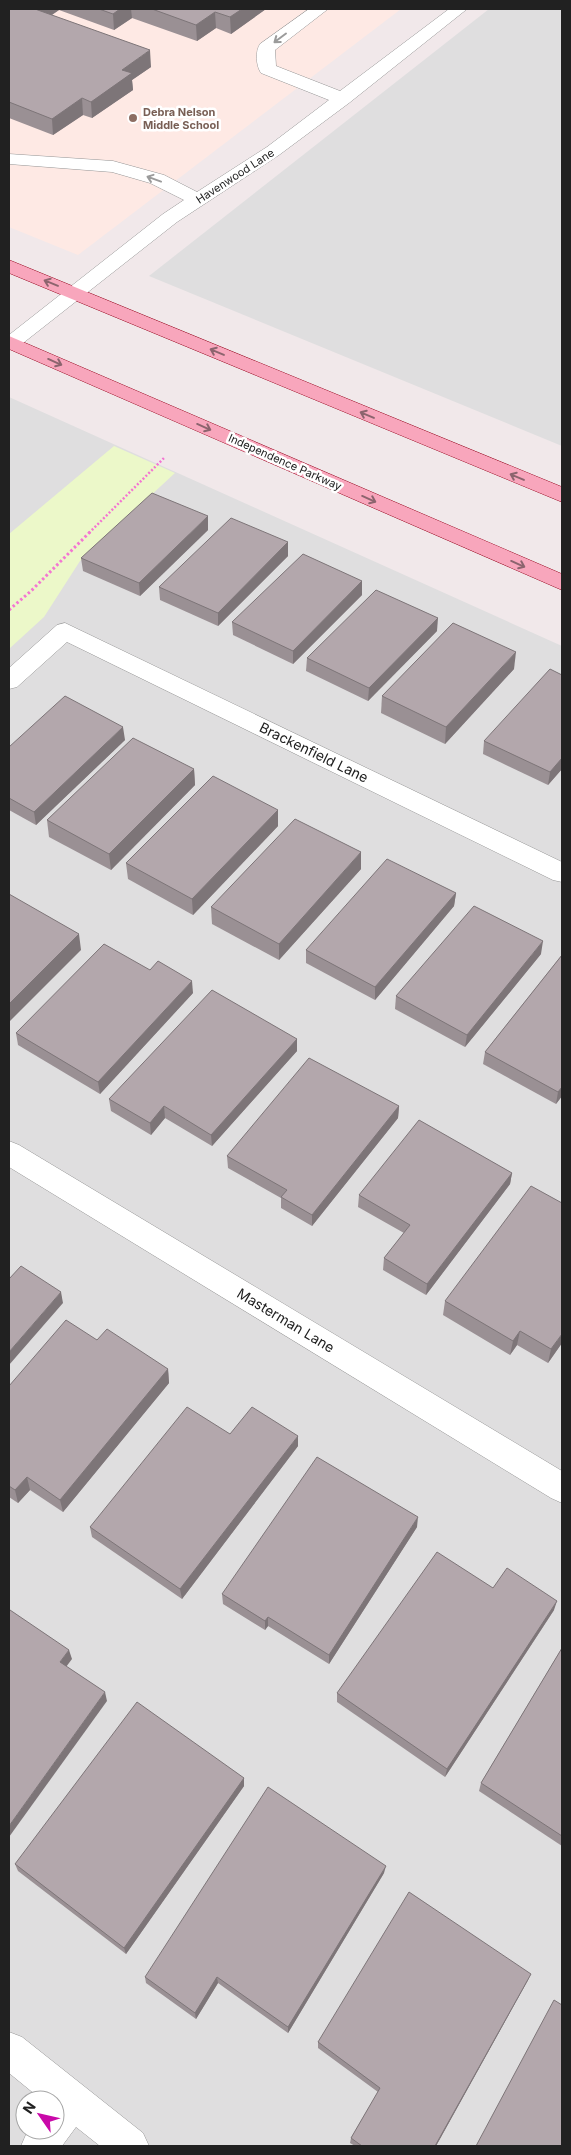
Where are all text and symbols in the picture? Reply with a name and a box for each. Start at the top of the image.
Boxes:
one-way arrow [273,33,287,43]
place label: Debra Nelson Middle School [143,105,219,132]
marker: Debra Nelson Middle School [127,112,139,124]
street label: Havenwood Lane [193,146,277,206]
one-way arrow [147,174,163,183]
one-way arrow [44,278,59,288]
one-way arrow [210,347,225,357]
one-way arrow [47,358,62,368]
one-way arrow [360,409,375,419]
one-way arrow [196,422,211,432]
street label: Independence Parkway [226,431,344,493]
one-way arrow [510,471,525,481]
one-way arrow [361,494,376,504]
one-way arrow [510,559,525,569]
street label: Brackenfield Lane [257,718,371,786]
street label: Masterman Lane [234,1284,338,1356]
north arrow [15,2090,65,2140]
text: N [19,2098,39,2117]

